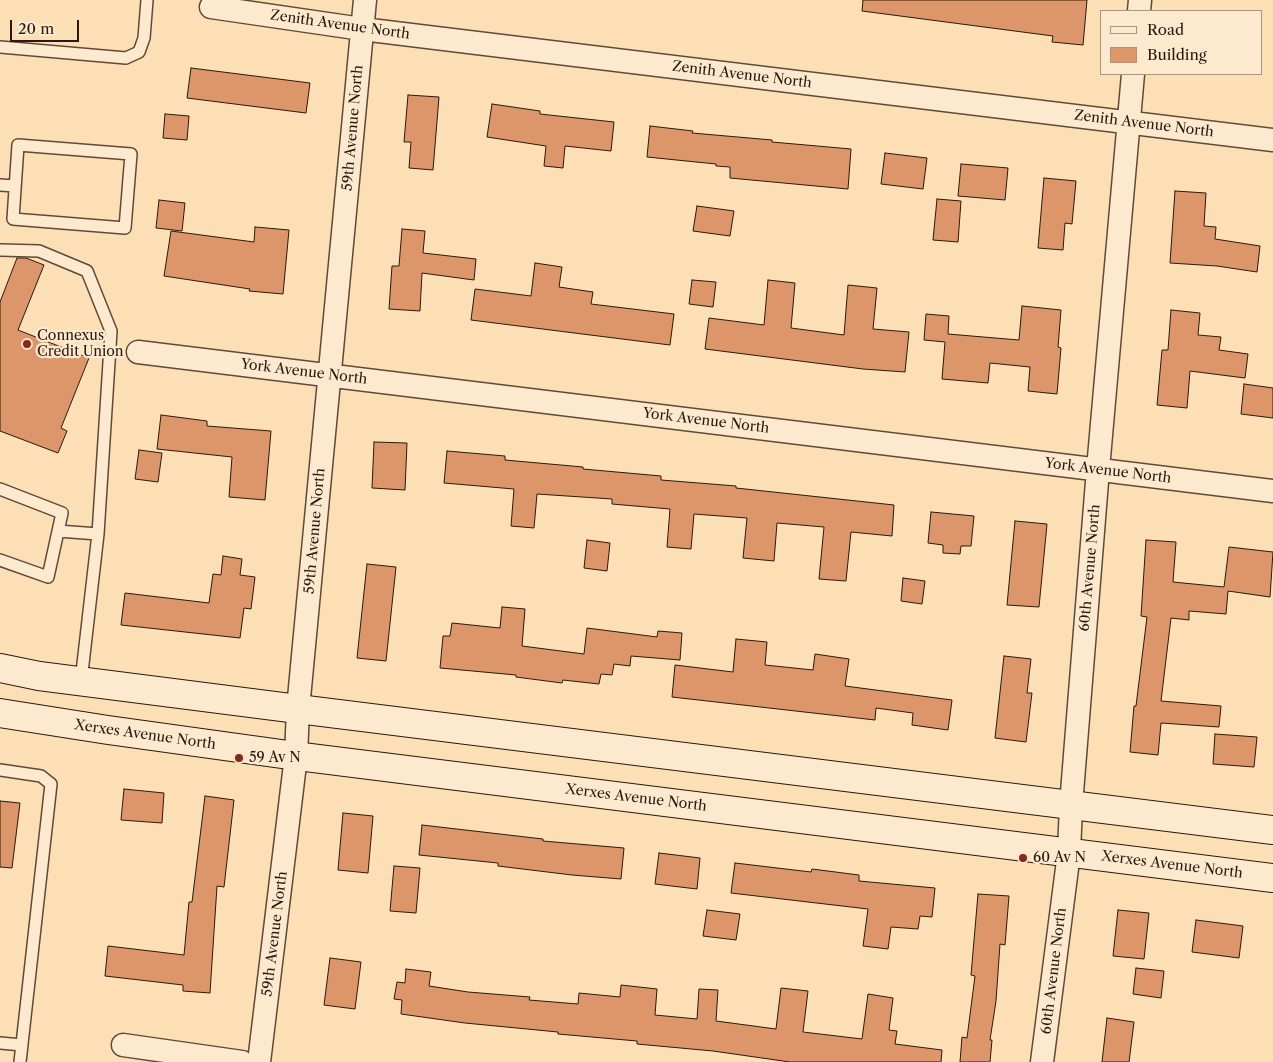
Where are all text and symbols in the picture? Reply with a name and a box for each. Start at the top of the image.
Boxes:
street label: Zenith Avenue North [269,7,411,43]
scale bar [12,10,81,42]
legend [1100,10,1263,75]
text: 20 m [18,19,54,38]
text: Road [1147,20,1184,39]
text: Building [1147,45,1207,64]
street label: Zenith Avenue North [671,58,813,92]
street label: 59th Avenue North [339,64,367,192]
street label: Zenith Avenue North [1073,107,1215,141]
place label: Connexus Credit Union [37,328,124,361]
marker: Connexus Credit Union [21,338,33,350]
street label: York Avenue North [240,356,368,388]
street label: York Avenue North [642,405,770,437]
street label: York Avenue North [1044,455,1172,487]
street label: 59th Avenue North [301,467,329,595]
street label: 60th Avenue North [1076,504,1104,632]
street label: Xerxes Avenue North [73,717,217,753]
place label: 59 Av N [249,750,301,766]
marker: 59 Av N [233,752,245,764]
street label: Xerxes Avenue North [564,781,708,815]
street label: Xerxes Avenue North [1100,848,1244,882]
place label: 60 Av N [1033,850,1086,866]
marker: 60 Av N [1017,852,1029,864]
street label: 59th Avenue North [259,870,291,998]
street label: 60th Avenue North [1038,907,1070,1035]

